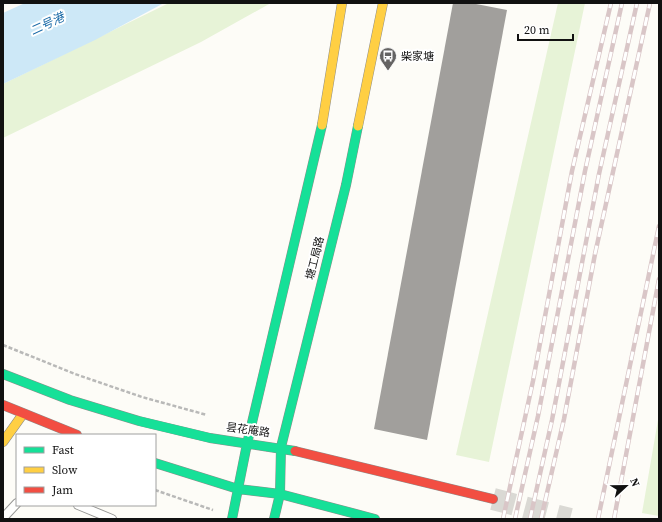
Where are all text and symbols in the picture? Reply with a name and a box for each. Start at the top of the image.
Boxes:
water label: 二号港 [27,8,69,39]
scale bar [518,16,573,42]
text: 20 m [524,22,550,38]
bus stop icon: 柴家塘 [378,46,398,71]
place label: 柴家塘 [401,49,434,64]
street label: 塘工局路 [302,235,328,281]
street label: 昙花庵路 [225,420,271,440]
legend [16,434,156,506]
text: Fast [52,442,74,458]
text: Slow [52,462,78,478]
north arrow [606,466,646,506]
text: N [626,476,643,489]
text: Jam [51,482,73,498]

